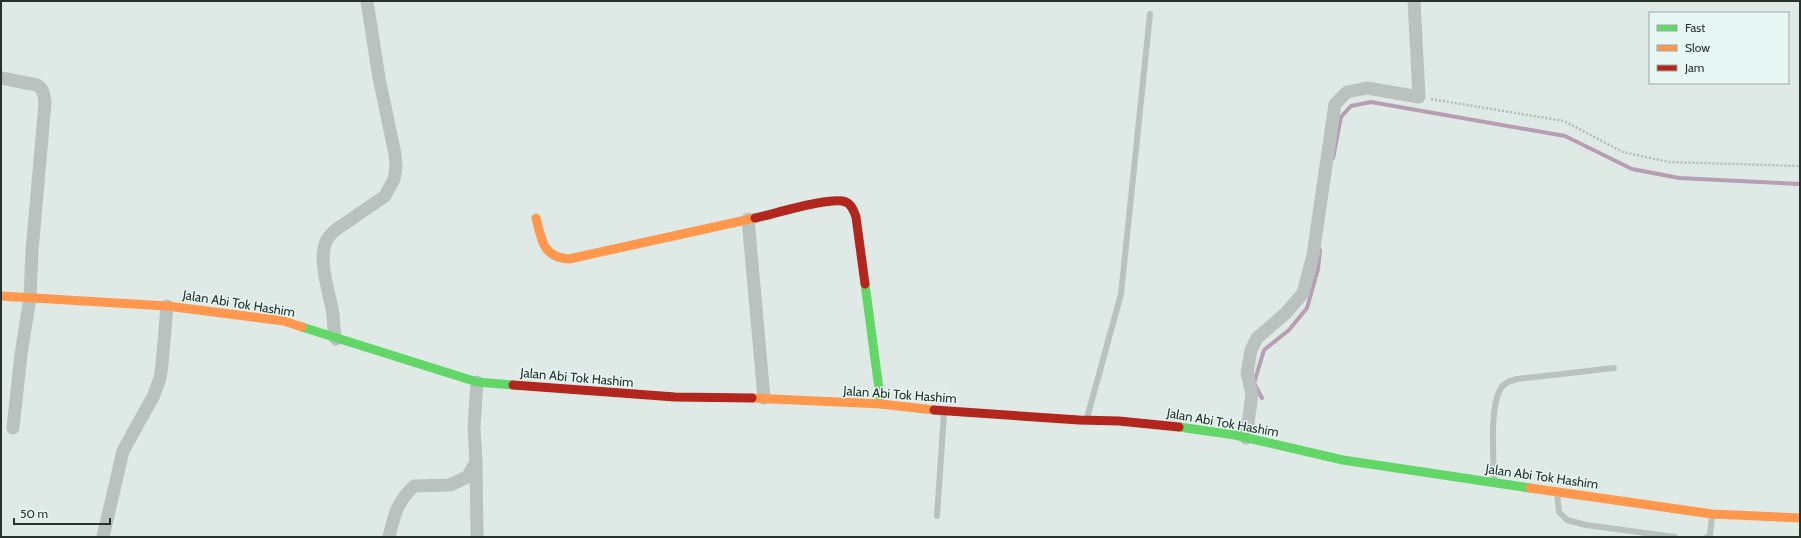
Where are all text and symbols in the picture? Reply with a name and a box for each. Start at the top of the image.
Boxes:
legend [1649,12,1789,84]
text: Fast [1685,20,1705,35]
text: Slow [1685,40,1710,55]
text: Jam [1684,60,1704,75]
street label: Jalan Abi Tok Hashim [181,286,296,320]
street label: Jalan Abi Tok Hashim [519,364,634,390]
street label: Jalan Abi Tok Hashim [842,382,957,406]
street label: Jalan Abi Tok Hashim [1165,404,1280,440]
street label: Jalan Abi Tok Hashim [1484,460,1599,492]
scale bar [14,500,110,526]
text: 50 m [20,506,48,521]

